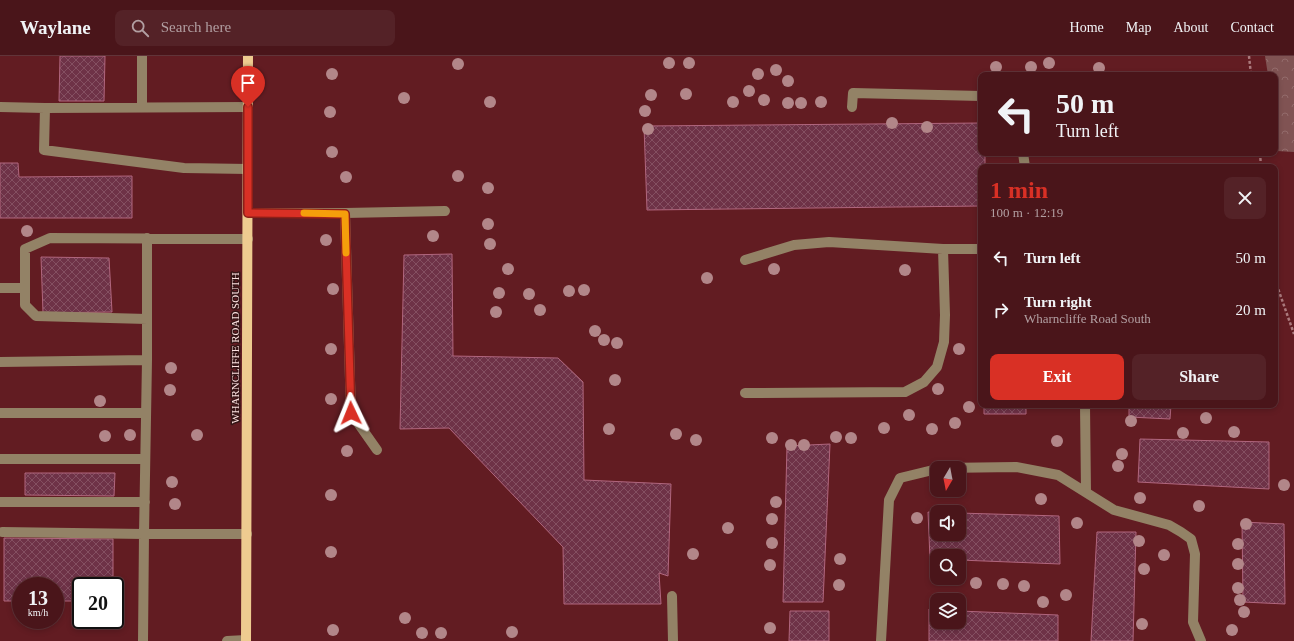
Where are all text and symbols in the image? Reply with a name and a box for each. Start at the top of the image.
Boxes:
search box [115,10,395,46]
text: Waylane [20,17,91,38]
icon: search [129,17,151,39]
text: Search here [161,19,231,35]
text: Home [1070,20,1104,35]
text: Map [1126,20,1151,35]
text: About [1173,20,1208,35]
text: Contact [1230,20,1274,35]
pin [231,66,265,107]
icon: arrive [237,72,259,94]
icon: left [990,88,1042,140]
text: 50 m [1056,88,1114,119]
text: Turn left [1056,121,1119,141]
text: 1 min [990,177,1048,203]
button: close [1224,177,1266,219]
text: 100 m · 12:19 [990,205,1063,220]
icon: left [990,247,1012,269]
text: Turn left [1024,250,1081,266]
text: 50 m [1236,250,1266,266]
street label: WHARNCLIFFE ROAD SOUTH [229,272,241,424]
text: Turn right [1024,294,1091,310]
icon: right [990,299,1012,321]
text: 20 m [1236,302,1266,318]
text: Wharncliffe Road South [1024,311,1151,326]
button: Exit [990,354,1124,400]
button: Share [1132,354,1266,400]
position arrow [330,392,372,434]
north arrow [930,461,966,497]
map controls [930,461,966,629]
button: sound [930,505,966,541]
button: search [930,549,966,585]
speed limit sign: 20 [72,577,124,629]
text: 13 [28,587,48,609]
button: layers [930,593,966,629]
text: km/h [28,607,48,618]

